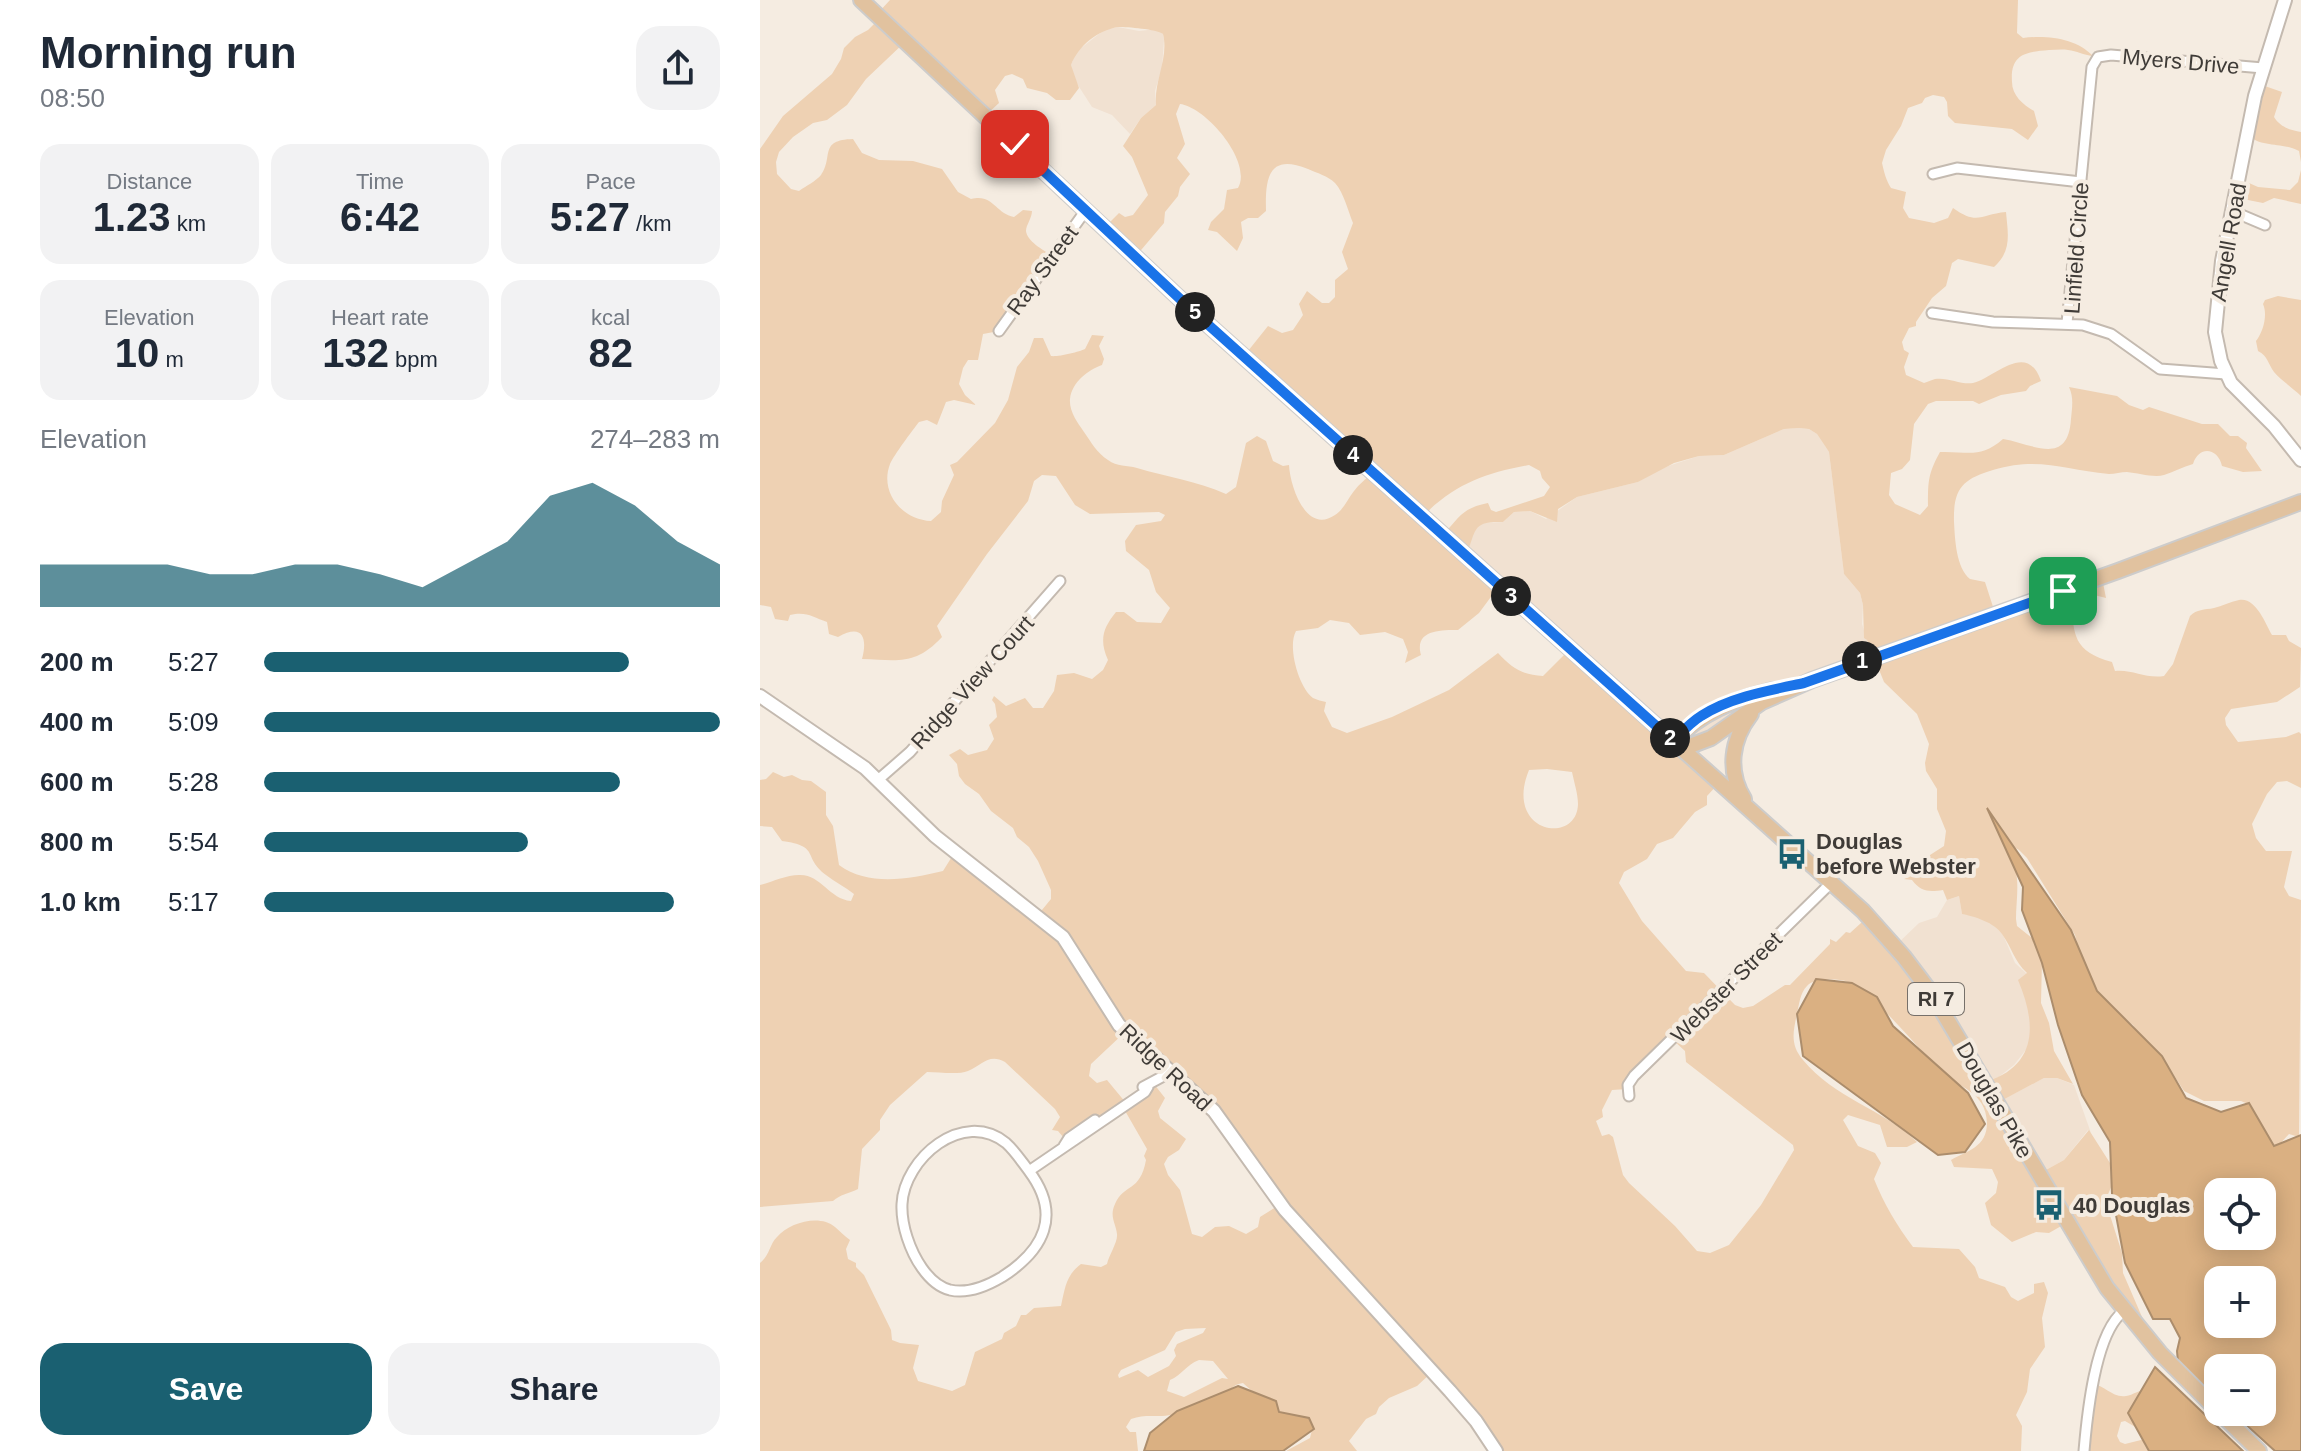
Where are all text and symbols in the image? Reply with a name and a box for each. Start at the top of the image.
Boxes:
button: share [636,26,720,110]
text: Morning run [40,28,297,77]
street label: Myers Drive [2121,44,2240,79]
text: 08:50 [40,83,105,113]
pin [981,110,1049,178]
icon: check [993,122,1037,166]
text: Distance [107,169,192,194]
text: Time [356,169,404,194]
text: Pace [586,169,636,194]
street label: Linfield Circle [2059,181,2094,315]
street label: Angell Road [2206,181,2251,303]
text: 1.23 [93,195,171,239]
text: 6:42 [340,195,420,239]
text: 5:27 [550,195,630,239]
text: km [171,211,206,236]
text: /km [630,211,671,236]
street label: Ray Street [1002,221,1083,320]
pin: 5 [1175,292,1215,332]
text: 5 [1189,299,1201,324]
text: Elevation [104,305,195,330]
text: Heart rate [331,305,429,330]
text: kcal [591,305,630,330]
text: 10 [115,331,159,375]
text: 132 [322,331,389,375]
text: 82 [588,331,633,375]
text: m [159,347,184,372]
text: bpm [389,347,438,372]
text: Elevation [40,424,147,454]
text: 274–283 m [590,424,720,454]
pin: 4 [1333,435,1373,475]
text: 4 [1347,442,1359,467]
pin [2029,557,2097,625]
icon: arrive [2041,569,2085,613]
pin: 3 [1491,576,1531,616]
text: 3 [1505,583,1517,608]
street label: Ridge View Court [906,611,1039,754]
pin: 1 [1842,641,1882,681]
text: 200 m [40,647,114,677]
text: 5:27 [168,647,219,677]
text: 1 [1856,648,1868,673]
text: 400 m [40,707,114,737]
text: 5:09 [168,707,219,737]
pin: 2 [1650,718,1690,758]
text: 2 [1664,725,1676,750]
text: 600 m [40,767,114,797]
text: 5:28 [168,767,219,797]
text: 800 m [40,827,114,857]
text: 5:54 [168,827,219,857]
place label: Douglas before Webster [1816,829,1976,879]
bus stop icon: Douglas before Webster [1775,837,1809,871]
text: 1.0 km [40,887,121,917]
text: 5:17 [168,887,219,917]
street label: Webster Street [1666,927,1787,1048]
road number: RI 7 [1908,983,1964,1015]
street label: Ridge Road [1115,1019,1217,1116]
street label: Douglas Pike [1951,1038,2038,1163]
map controls [2204,1178,2276,1426]
button: locate [2204,1178,2276,1250]
bus stop icon: 40 Douglas [2032,1188,2066,1222]
place label: 40 Douglas [2073,1193,2190,1218]
button: + [2204,1266,2276,1338]
button: Save [40,1343,372,1435]
button: Share [388,1343,720,1435]
button: − [2204,1354,2276,1426]

